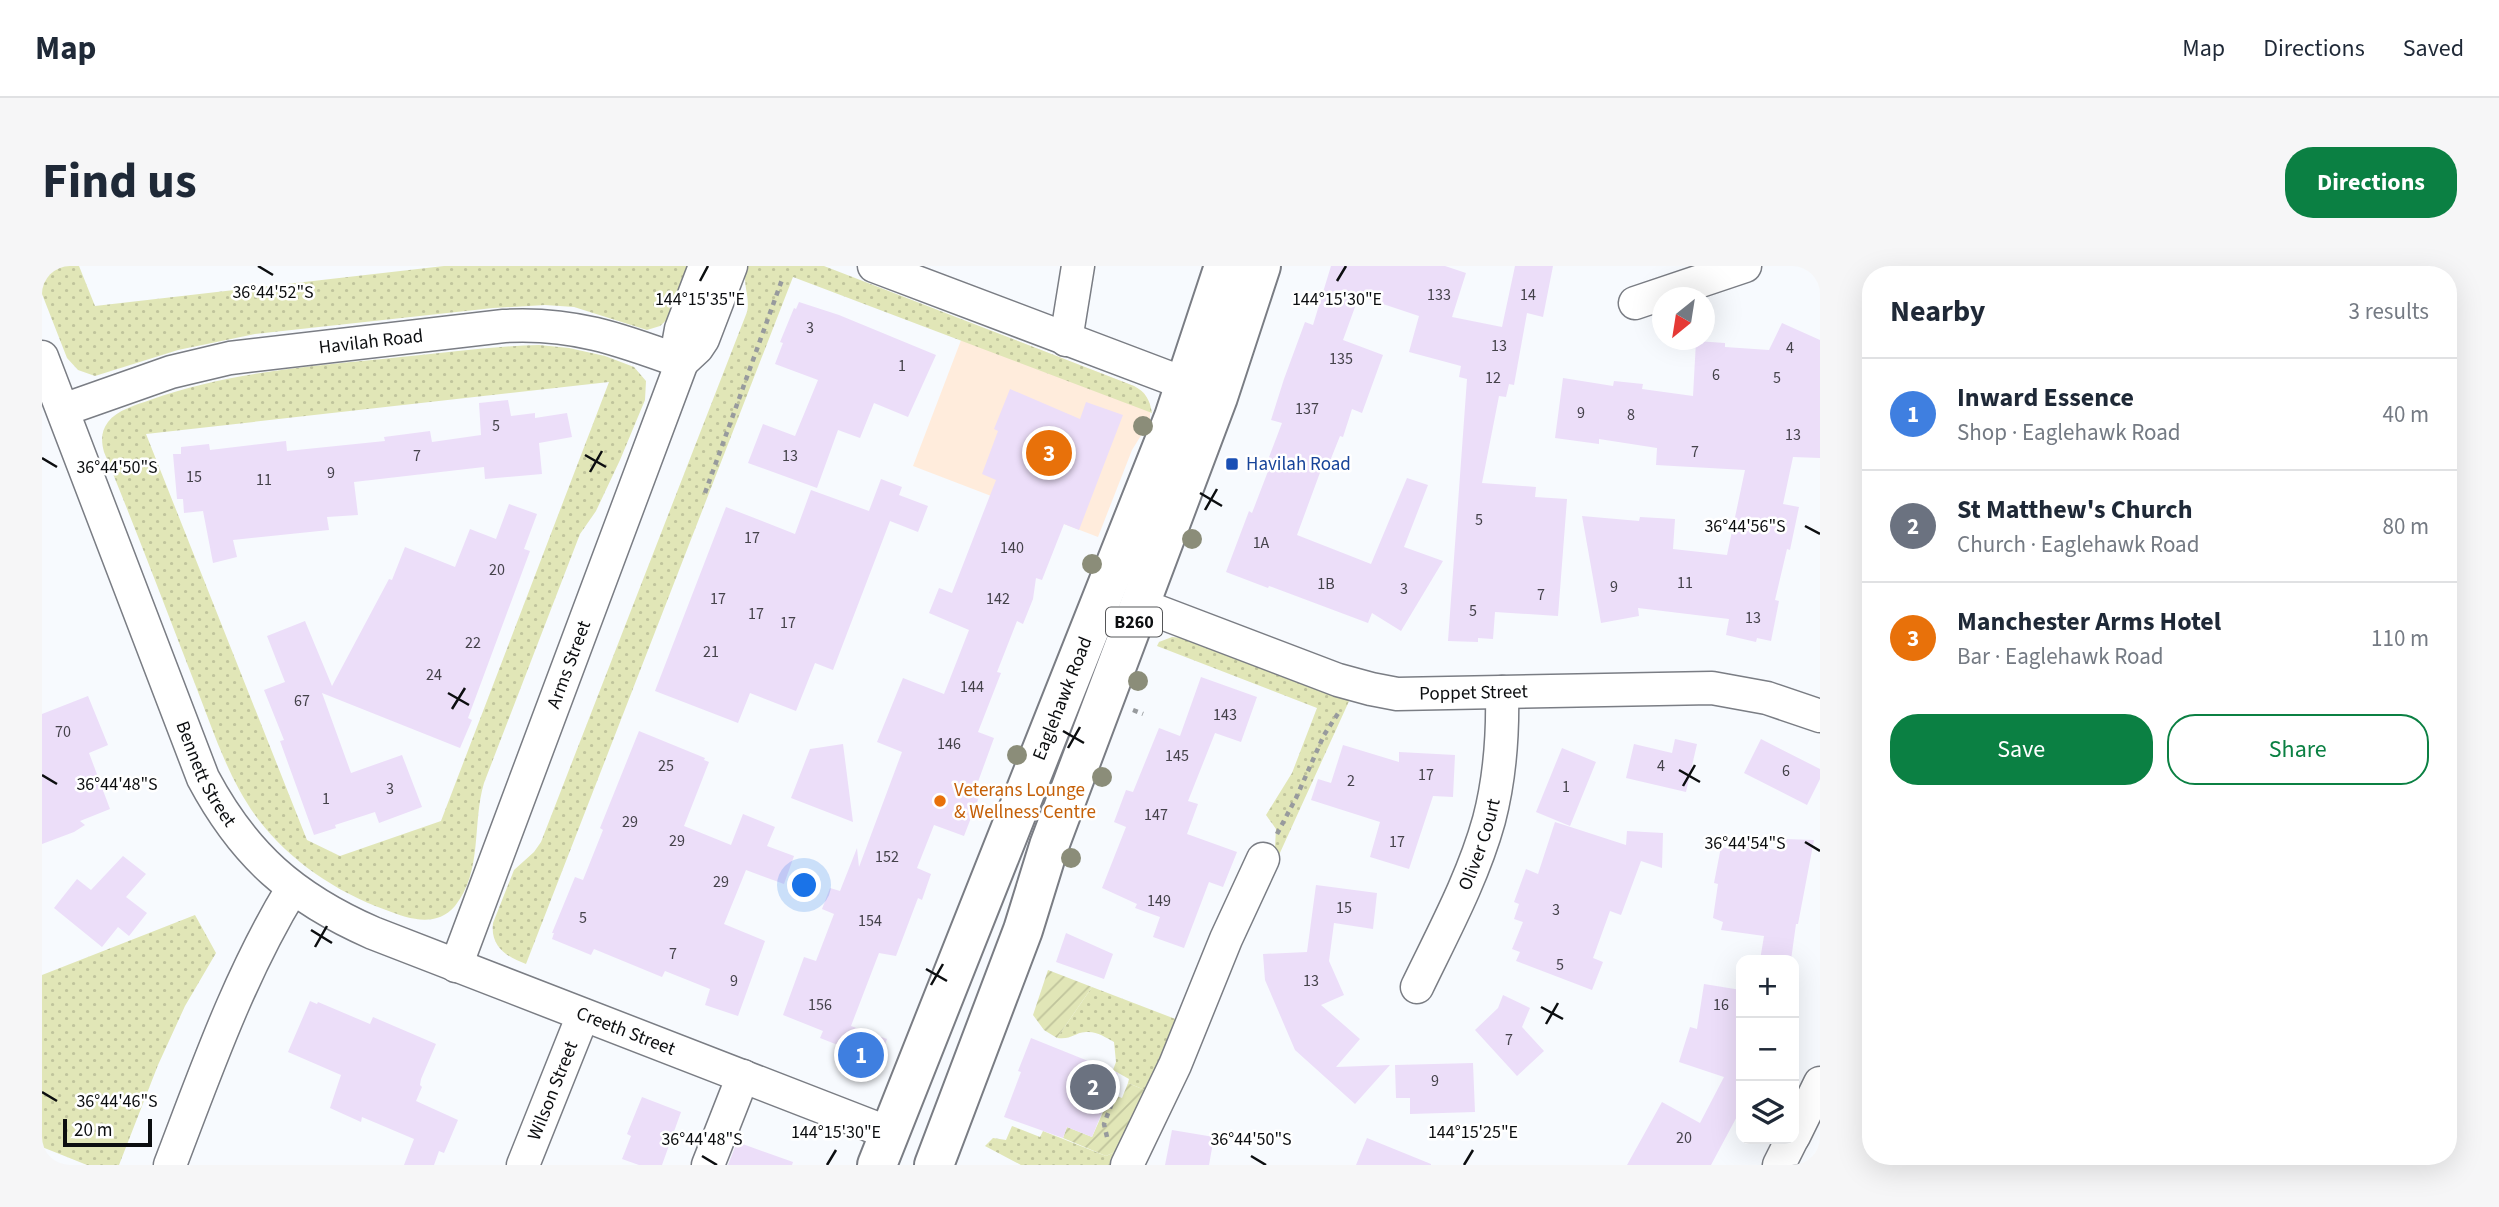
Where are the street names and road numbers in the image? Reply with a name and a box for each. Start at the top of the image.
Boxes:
street label: Havilah Road [317,322,425,361]
road number: B260 [1106,608,1162,636]
street label: Arms Street [540,616,598,712]
street label: Eaglehawk Road [1026,633,1099,764]
street label: Poppet Street [1419,678,1529,707]
street label: Bennett Street [169,717,243,833]
street label: Oliver Court [1451,796,1507,895]
street label: Creeth Street [572,1000,680,1063]
street label: Wilson Street [521,1037,585,1144]

